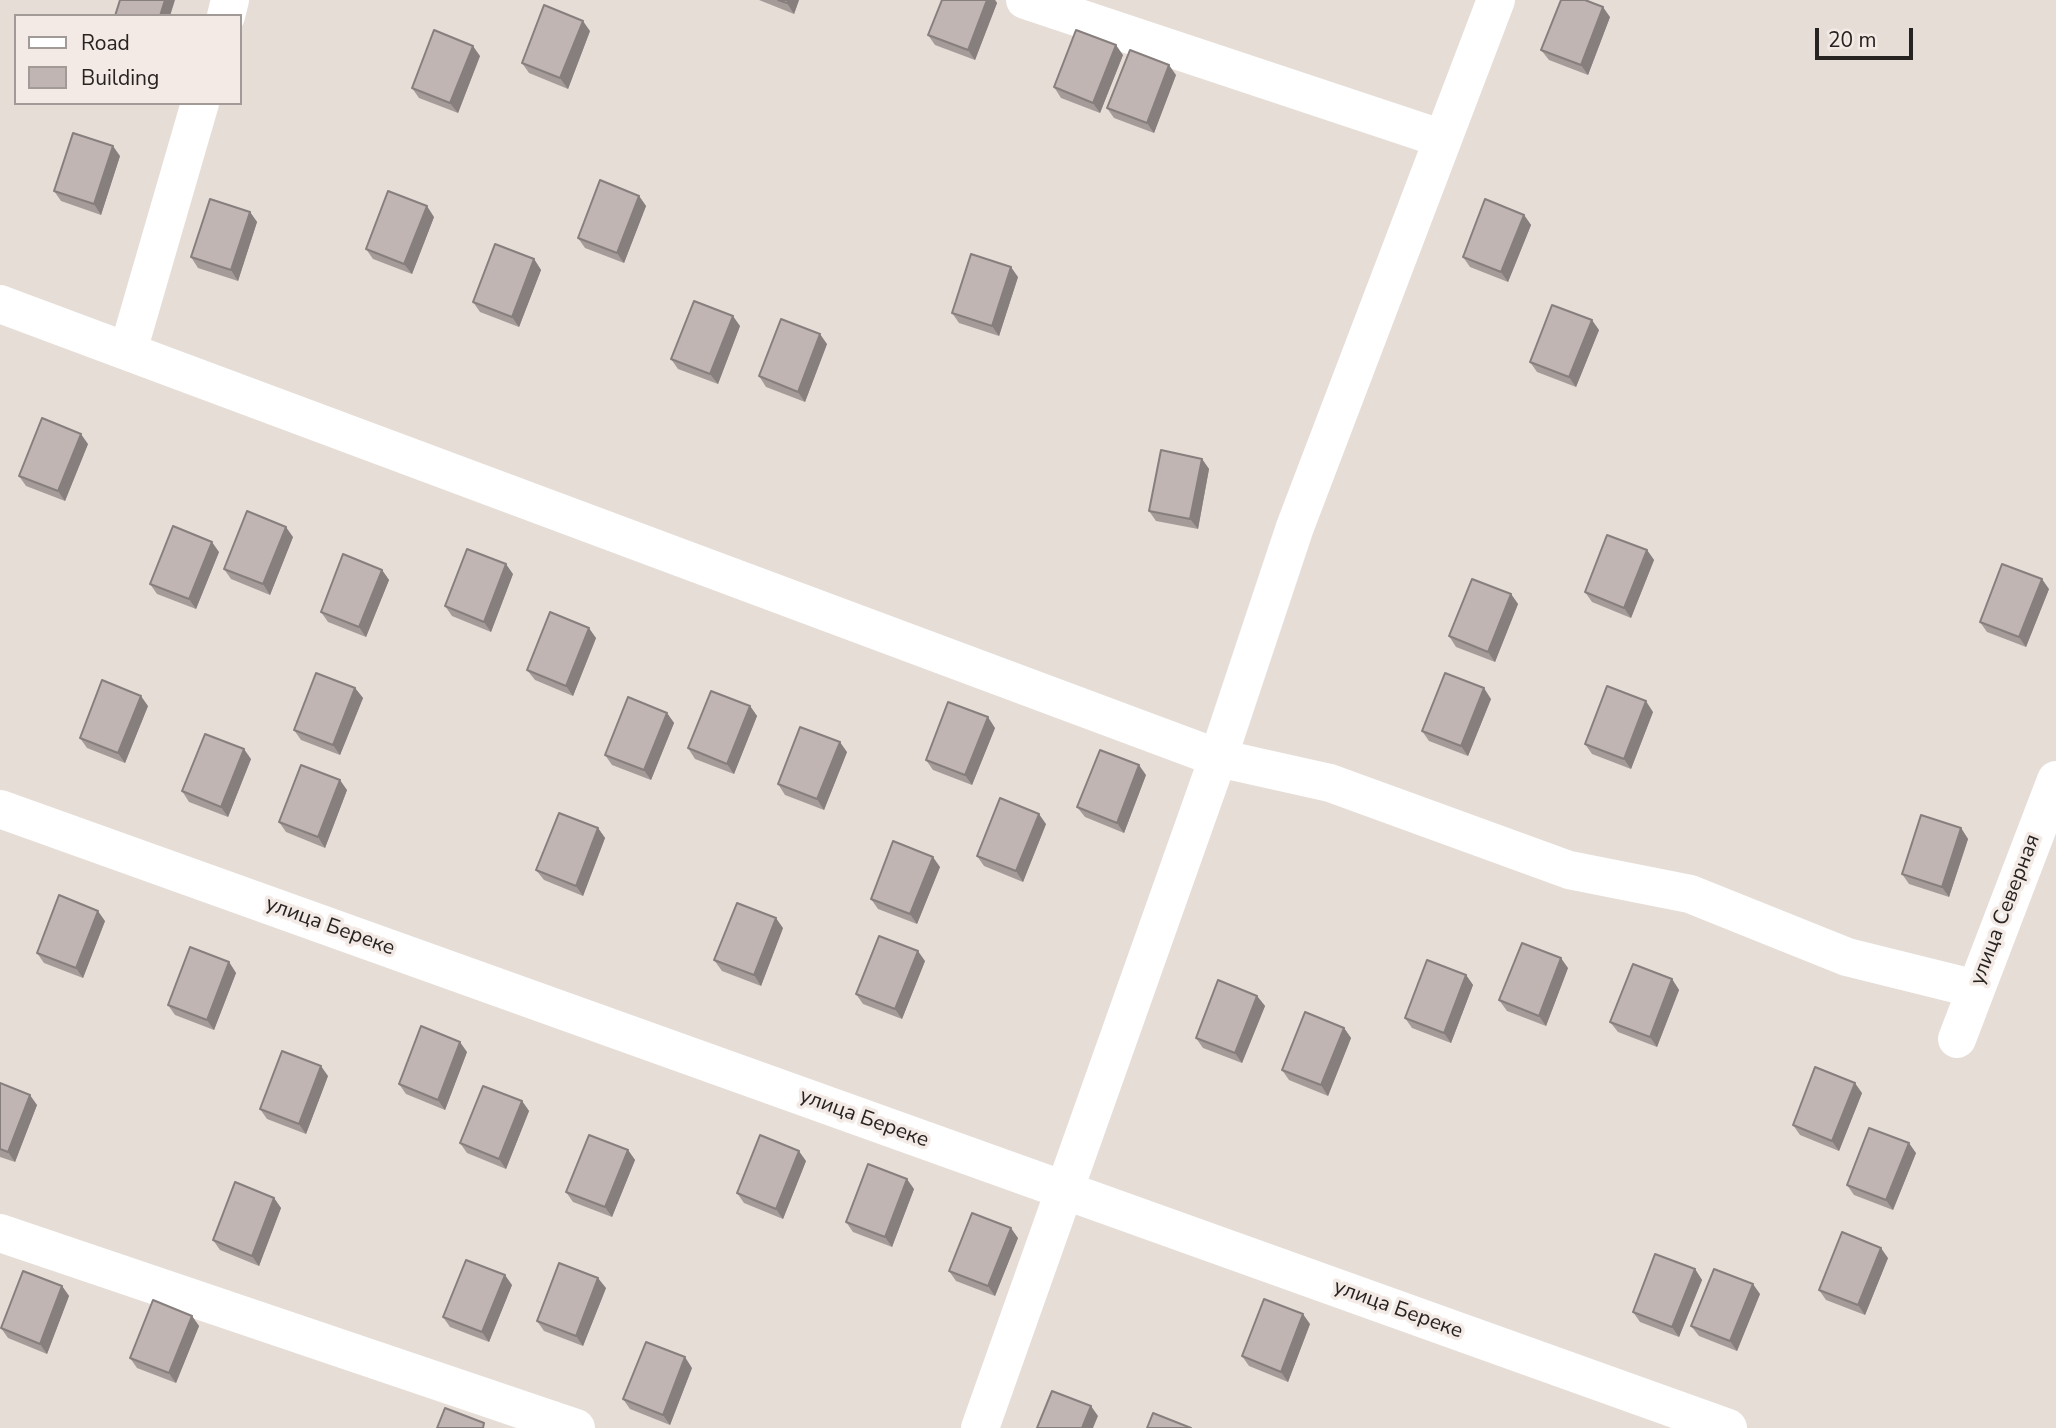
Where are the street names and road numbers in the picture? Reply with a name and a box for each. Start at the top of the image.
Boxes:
street label: улица Северная [1966,831,2046,989]
street label: улица Береке [262,892,398,962]
street label: улица Береке [796,1084,932,1154]
street label: улица Береке [1330,1275,1466,1345]

